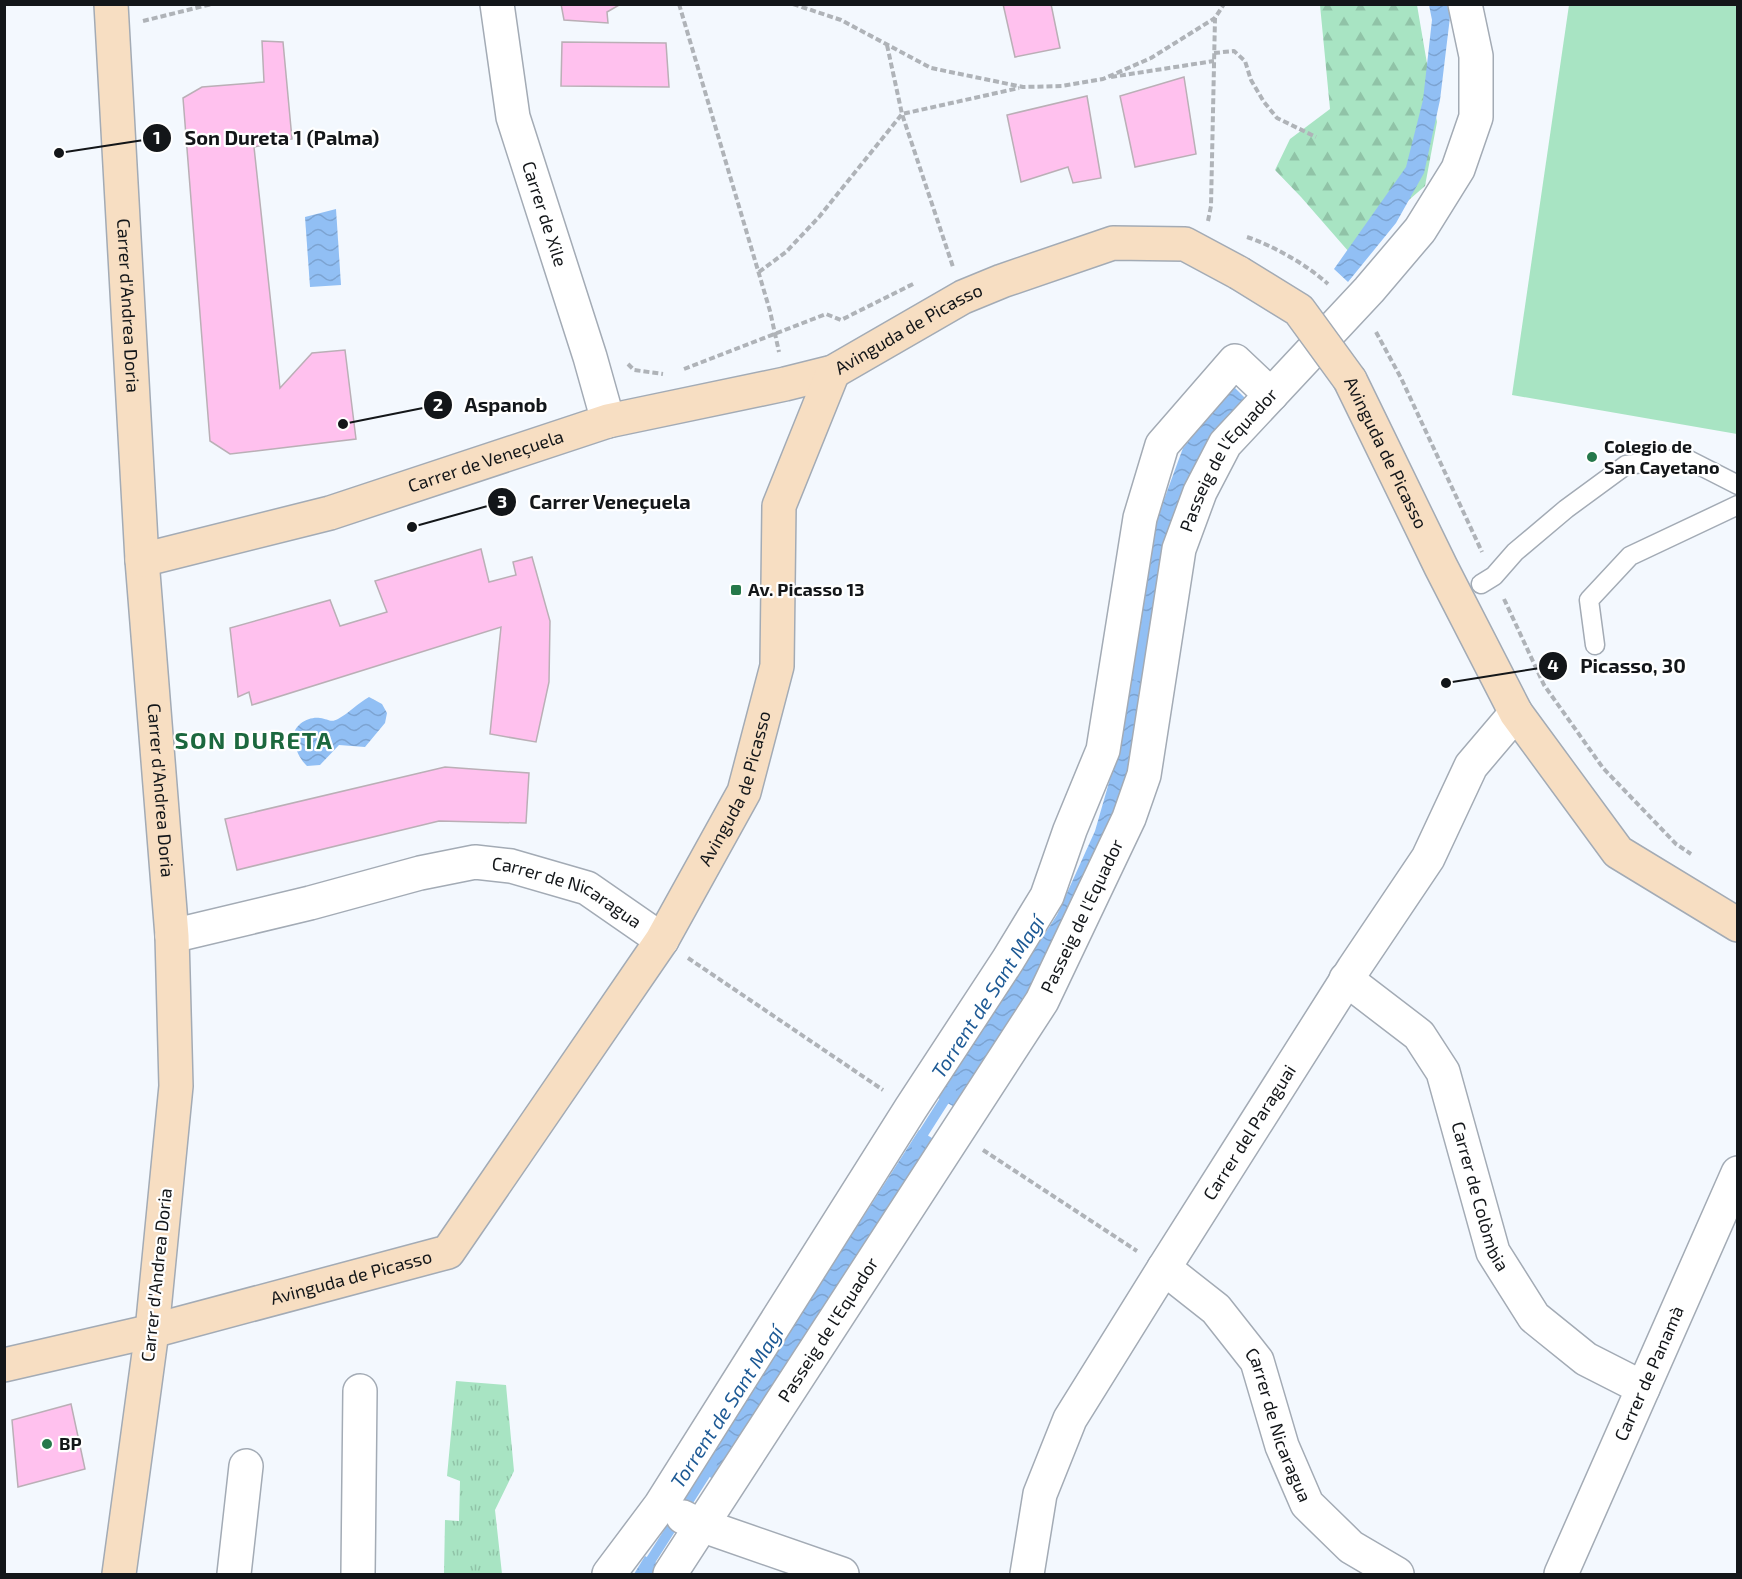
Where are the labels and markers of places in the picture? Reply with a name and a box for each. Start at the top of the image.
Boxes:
callout: Son Dureta 1 (Palma) [142,119,391,157]
callout: Aspanob [423,386,560,424]
place label: Colegio de San Cayetano [1604,435,1720,478]
marker: Colegio de San Cayetano [1585,450,1599,464]
callout: Carrer Veneçuela [487,483,704,521]
place label: Av. Picasso 13 [748,578,864,600]
marker: Av. Picasso 13 [729,583,743,597]
callout: Picasso, 30 [1538,647,1698,685]
place label: BP [59,1432,82,1454]
marker: BP [40,1437,54,1451]

